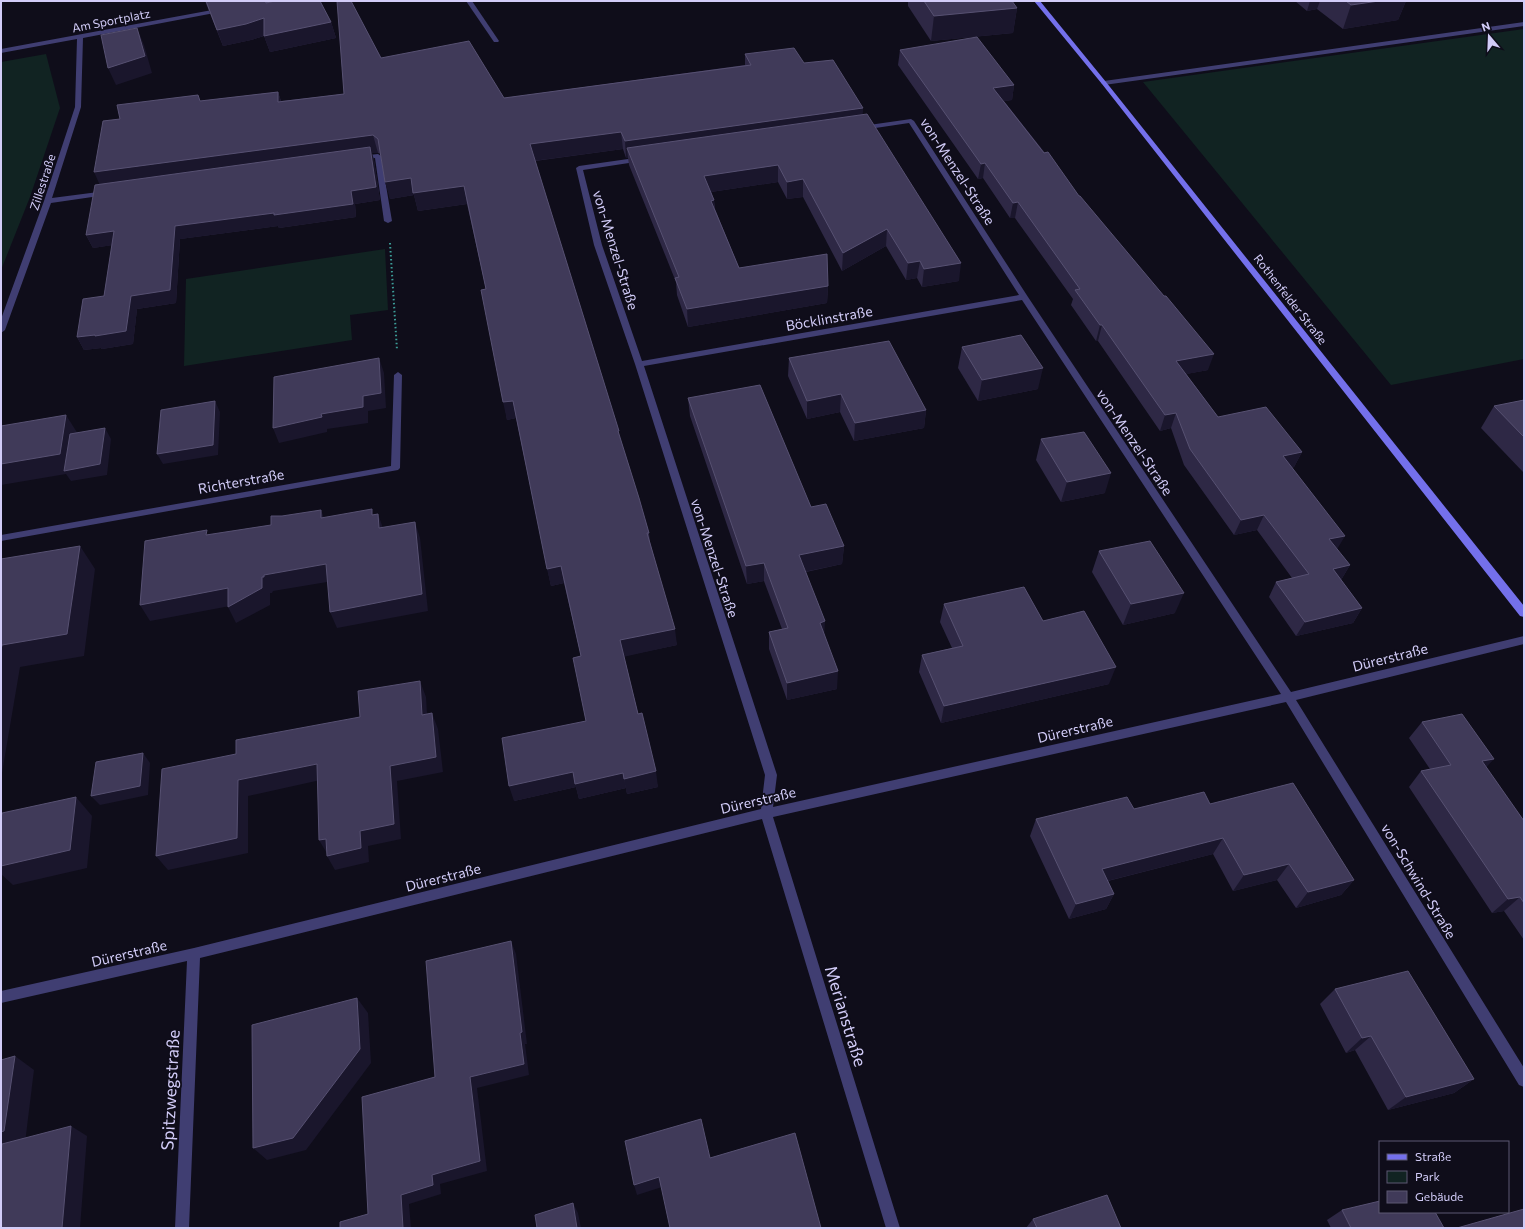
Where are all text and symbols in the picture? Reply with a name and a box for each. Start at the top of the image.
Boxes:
street label: Am Sportplatz [71,6,151,34]
north arrow [1469,16,1509,56]
text: N [1480,19,1492,34]
street label: von-Menzel-Straße [917,114,999,228]
street label: Zillestraße [26,152,58,212]
street label: von-Menzel-Straße [590,188,642,312]
street label: Rothenfelder Straße [1252,251,1330,347]
street label: Böcklinstraße [784,302,874,334]
street label: von-Menzel-Straße [1093,386,1177,498]
street label: Richterstraße [197,465,285,497]
street label: von-Menzel-Straße [688,496,742,620]
street label: Dürerstraße [1351,639,1429,675]
street label: Dürerstraße [1036,712,1114,746]
street label: Dürerstraße [719,783,797,817]
street label: von-Schwind-Straße [1378,820,1460,942]
street label: Dürerstraße [404,859,482,895]
street label: Dürerstraße [90,936,168,970]
street label: Merianstraße [821,963,871,1069]
street label: Spitzwegstraße [156,1029,184,1151]
legend [1379,1141,1509,1213]
text: Straße [1415,1149,1451,1163]
text: Park [1415,1169,1441,1183]
text: Gebäude [1415,1189,1463,1203]

